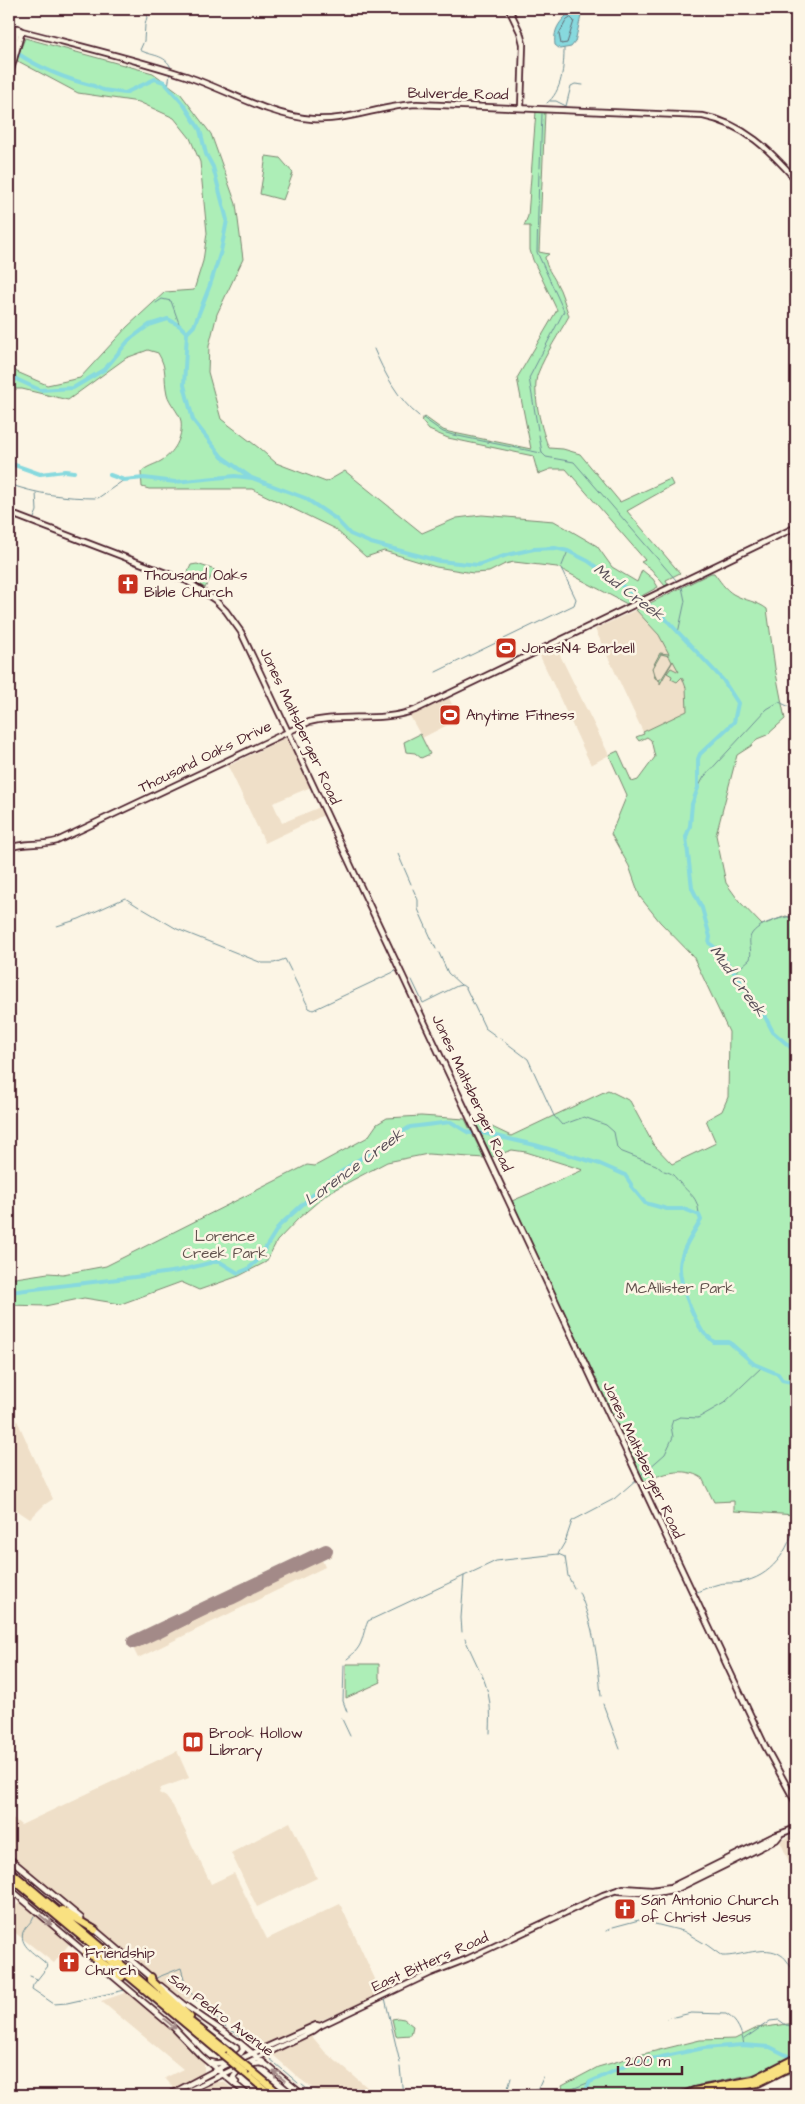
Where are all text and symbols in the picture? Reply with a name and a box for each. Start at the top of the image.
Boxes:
street label: Bulverde Road [407,83,509,105]
water label: Mud Creek [589,558,670,627]
place label: Thousand Oaks Bible Church [144,565,248,603]
church icon: Thousand Oaks Bible Church [116,572,140,596]
sports icon: JonesN4 Barbell [494,636,518,660]
place label: JonesN4 Barbell [522,638,635,659]
street label: Jones Maltsberger Road [253,644,346,809]
sports icon: Anytime Fitness [438,703,462,727]
place label: Anytime Fitness [466,705,575,727]
street label: Thousand Oaks Drive [135,716,275,798]
water label: Mud Creek [705,941,772,1022]
street label: Jones Maltsberger Road [425,1011,518,1176]
water label: Lorence Creek [300,1123,409,1211]
park label: Lorence Creek Park [182,1226,268,1264]
park label: McAllister Park [625,1278,735,1299]
street label: Jones Maltsberger Road [596,1378,689,1543]
place label: Brook Hollow Library [209,1723,303,1762]
library icon: Brook Hollow Library [181,1730,205,1754]
place label: San Antonio Church of Christ Jesus [641,1890,779,1928]
church icon: San Antonio Church of Christ Jesus [613,1897,637,1921]
one-way arrow [39,1914,52,1925]
street label: East Bitters Road [368,1927,492,1997]
place label: Friendship Church [85,1943,155,1981]
church icon: Friendship Church [57,1950,81,1974]
street label: San Pedro Avenue [164,1968,278,2062]
one-way arrow [164,2019,177,2030]
scale bar [618,2044,681,2076]
text: 200 m [625,2051,671,2072]
one-way arrow [273,2070,286,2081]

